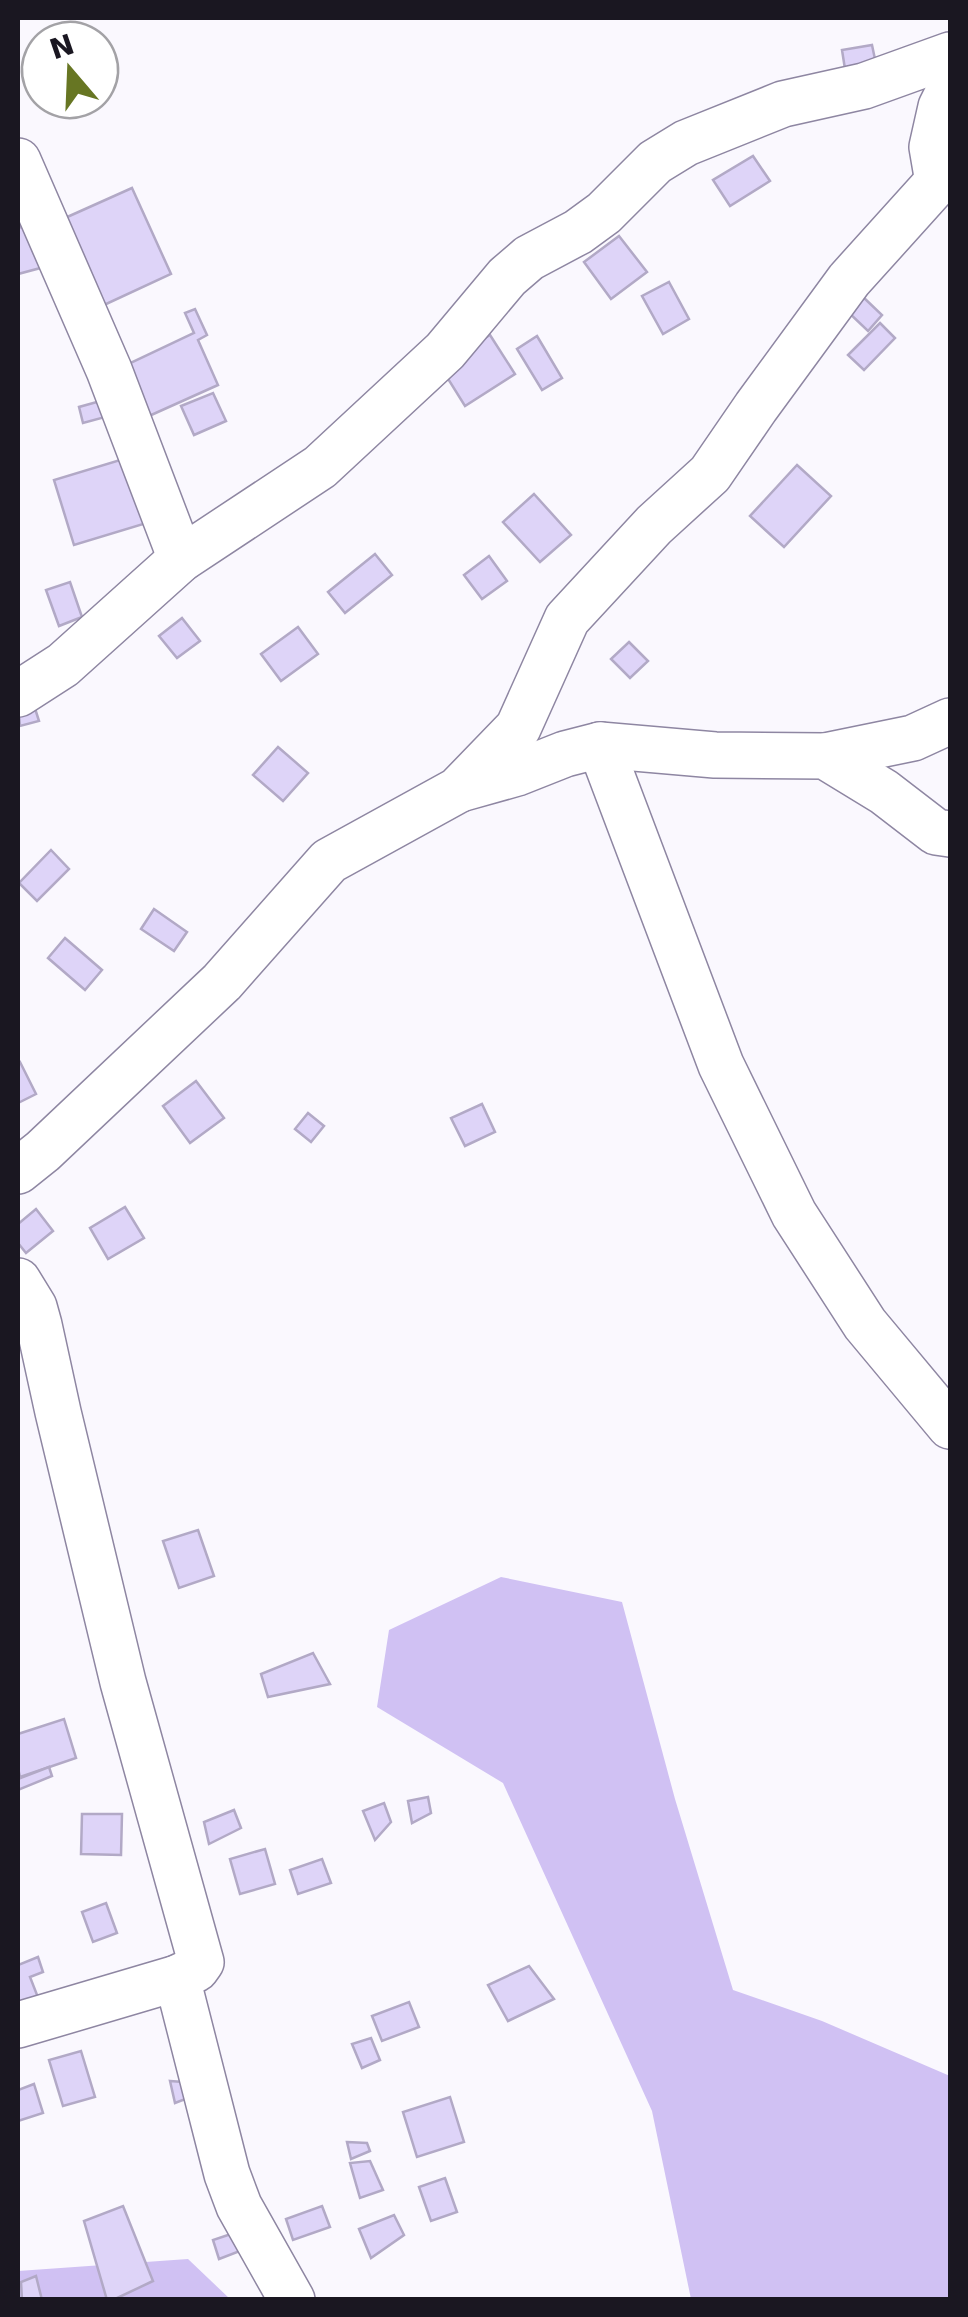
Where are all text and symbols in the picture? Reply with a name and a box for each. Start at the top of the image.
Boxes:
north arrow [20,20,120,120]
text: N [46,27,78,66]

